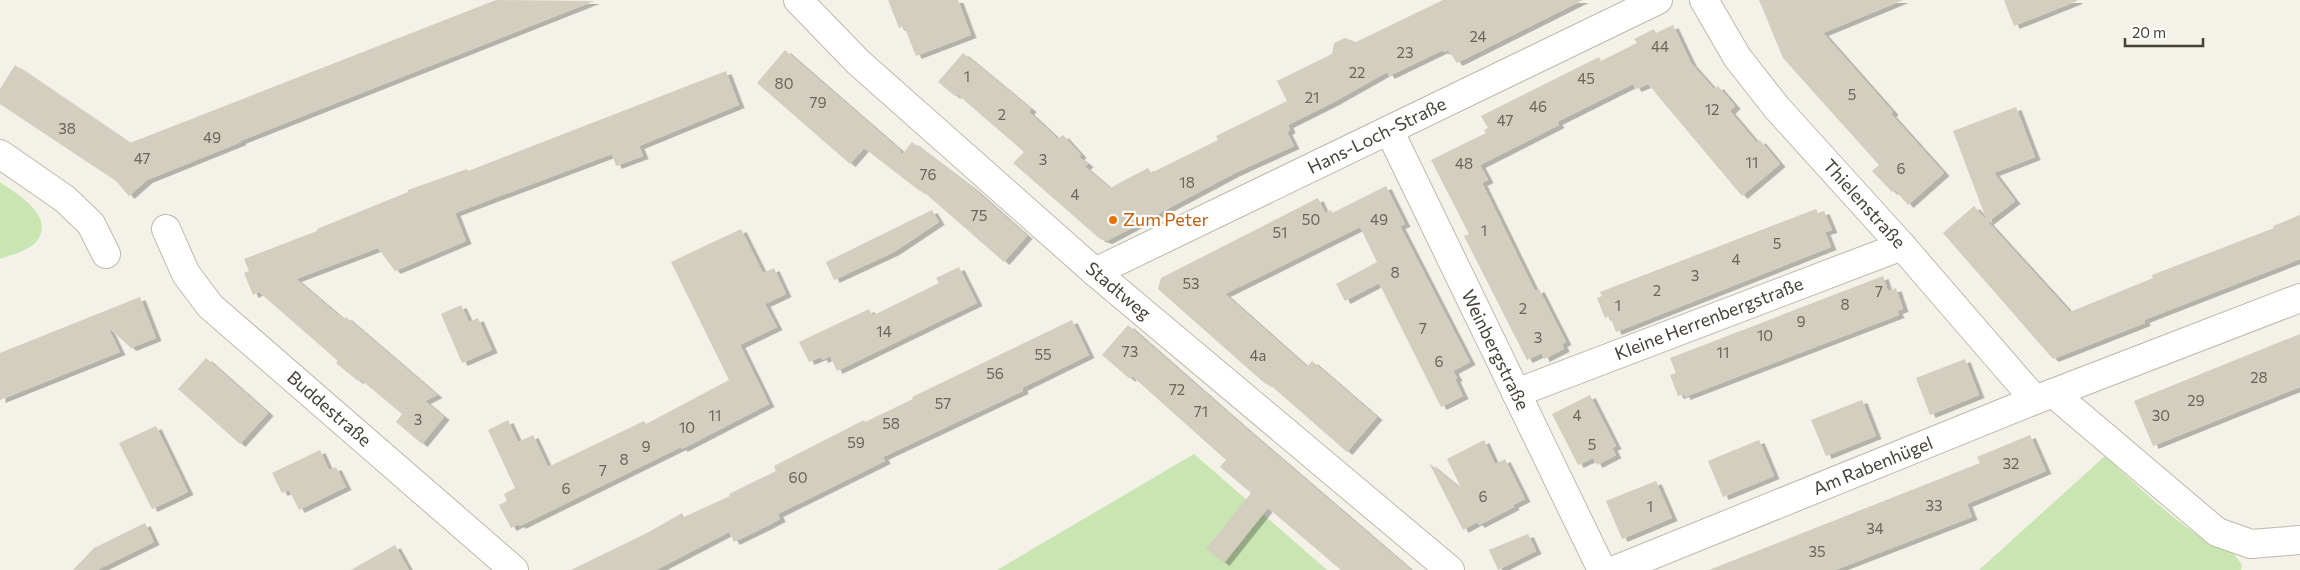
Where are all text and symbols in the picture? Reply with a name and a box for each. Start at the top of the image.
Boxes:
scale bar [2125,15,2202,47]
text: 20 m [2132,23,2166,41]
house number: 24 [1469,27,1487,45]
house number: 44 [1651,37,1669,55]
house number: 23 [1397,43,1413,61]
house number: 22 [1349,63,1365,81]
house number: 1 [964,67,970,85]
house number: 45 [1577,69,1595,87]
house number: 80 [775,74,793,92]
house number: 5 [1848,85,1856,103]
house number: 21 [1305,88,1319,106]
street label: Hans-Loch-Straße [1304,92,1449,178]
house number: 79 [810,93,826,111]
house number: 46 [1529,97,1547,115]
house number: 12 [1705,100,1719,118]
house number: 2 [998,105,1006,123]
house number: 47 [1497,111,1513,129]
house number: 38 [58,119,76,137]
house number: 49 [203,128,221,146]
house number: 47 [134,149,150,167]
house number: 3 [1039,150,1047,168]
house number: 11 [1746,153,1758,171]
house number: 48 [1455,154,1473,172]
street label: Thielenstraße [1819,154,1911,253]
house number: 6 [1896,159,1906,177]
house number: 76 [920,165,936,183]
house number: 18 [1179,173,1195,191]
house number: 4 [1071,185,1080,203]
house number: 75 [971,206,987,224]
place label: Zum Peter [1123,208,1209,230]
house number: 50 [1302,210,1320,228]
house number: 49 [1370,210,1388,228]
marker: Zum Peter [1107,214,1119,226]
house number: 1 [1481,221,1487,239]
house number: 51 [1272,223,1288,241]
house number: 5 [1773,234,1781,252]
house number: 4 [1732,250,1741,268]
street label: Stadtweg [1082,257,1156,324]
house number: 8 [1390,263,1400,281]
house number: 3 [1691,266,1699,284]
street label: Kleine Herrenbergstraße [1611,272,1806,364]
house number: 53 [1182,274,1200,292]
house number: 2 [1653,281,1661,299]
house number: 7 [1875,282,1883,300]
street label: Weinbergstraße [1457,286,1534,413]
house number: 8 [1840,295,1850,313]
house number: 1 [1615,296,1621,314]
house number: 2 [1519,299,1527,317]
house number: 9 [1796,312,1806,330]
house number: 7 [1419,319,1427,337]
house number: 14 [876,322,892,340]
house number: 10 [1757,326,1773,344]
house number: 3 [1534,328,1542,346]
house number: 73 [1122,342,1138,360]
house number: 11 [1717,343,1729,361]
house number: 55 [1034,345,1052,363]
house number: 4a [1250,346,1266,364]
house number: 6 [1434,352,1444,370]
house number: 56 [986,364,1004,382]
street label: Buddestraße [283,366,376,451]
house number: 28 [2250,368,2268,386]
house number: 72 [1169,380,1185,398]
house number: 29 [2187,391,2205,409]
house number: 57 [935,394,951,412]
house number: 71 [1194,402,1208,420]
house number: 11 [709,406,721,424]
house number: 4 [1573,406,1582,424]
house number: 30 [2152,406,2170,424]
house number: 3 [414,410,422,428]
house number: 58 [882,414,900,432]
house number: 10 [679,418,695,436]
street label: Am Rabenhügel [1809,431,1936,499]
house number: 59 [847,433,865,451]
house number: 5 [1588,435,1596,453]
house number: 9 [641,437,651,455]
house number: 8 [619,450,629,468]
house number: 32 [2003,454,2019,472]
house number: 7 [599,461,607,479]
house number: 60 [789,468,807,486]
house number: 6 [561,479,571,497]
house number: 6 [1478,487,1488,505]
house number: 33 [1925,496,1943,514]
house number: 1 [1647,497,1653,515]
house number: 34 [1866,519,1884,537]
house number: 35 [1808,542,1826,560]

